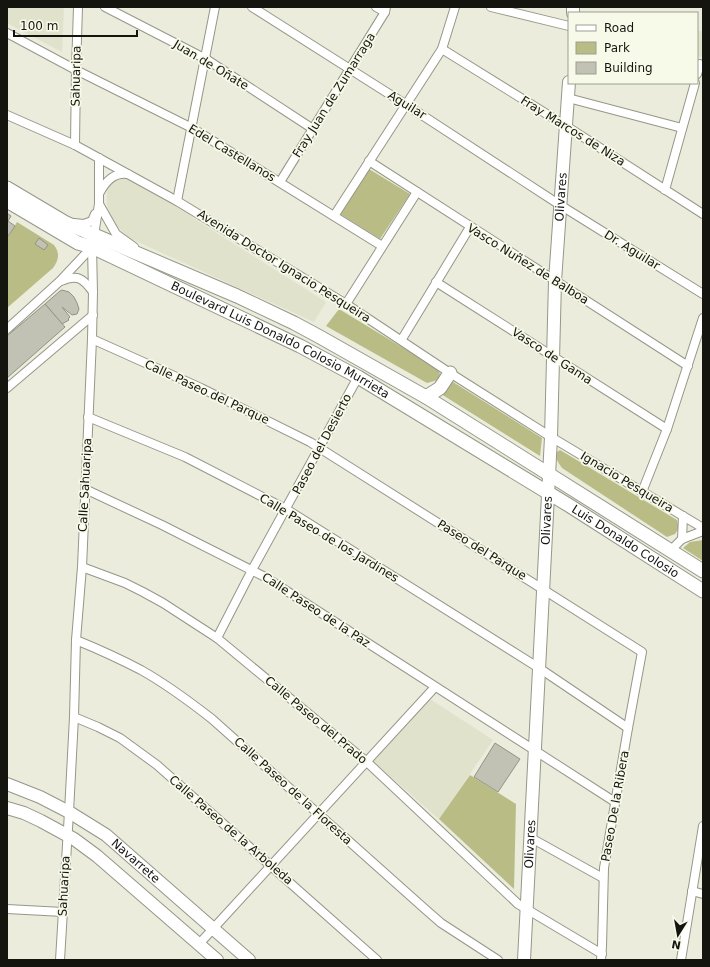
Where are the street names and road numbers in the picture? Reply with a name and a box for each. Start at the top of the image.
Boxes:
street label: Fray Juan de Zumarraga [290,30,378,160]
street label: Juan de Oñate [170,37,251,93]
street label: Sahuaripa [68,45,84,107]
street label: Aguilar [385,88,429,122]
street label: Fray Marcos de Niza [518,93,628,169]
street label: Edel Castellanos [186,121,278,185]
street label: Olivares [552,172,570,222]
street label: Avenida Doctor Ignacio Pesqueira [195,207,373,325]
street label: Vasco Nuñez de Balboa [465,221,591,307]
street label: Dr. Aguilar [602,227,663,273]
street label: Boulevard Luis Donaldo Colosio Murrieta [169,279,392,401]
street label: Vasco de Gama [509,325,595,387]
street label: Calle Paseo del Parque [142,357,272,427]
street label: Paseo del Desierto [290,391,354,497]
street label: Calle Sahuaripa [76,438,94,532]
street label: Ignacio Pesqueira [578,449,676,515]
street label: Calle Paseo de los Jardines [257,491,401,585]
street label: Olivares [538,496,555,545]
street label: Luis Donaldo Colosio [569,502,682,581]
street label: Paseo del Parque [435,517,529,583]
street label: Calle Paseo de la Paz [259,570,373,650]
street label: Calle Paseo del Prado [262,673,370,767]
street label: Calle Paseo de la Floresta [231,734,355,848]
street label: Paseo De la Ribera [598,749,632,863]
street label: Calle Paseo de la Arboleda [166,772,296,888]
street label: Olivares [522,819,538,869]
street label: Navarrete [109,836,163,886]
street label: Sahuaripa [55,855,73,917]

